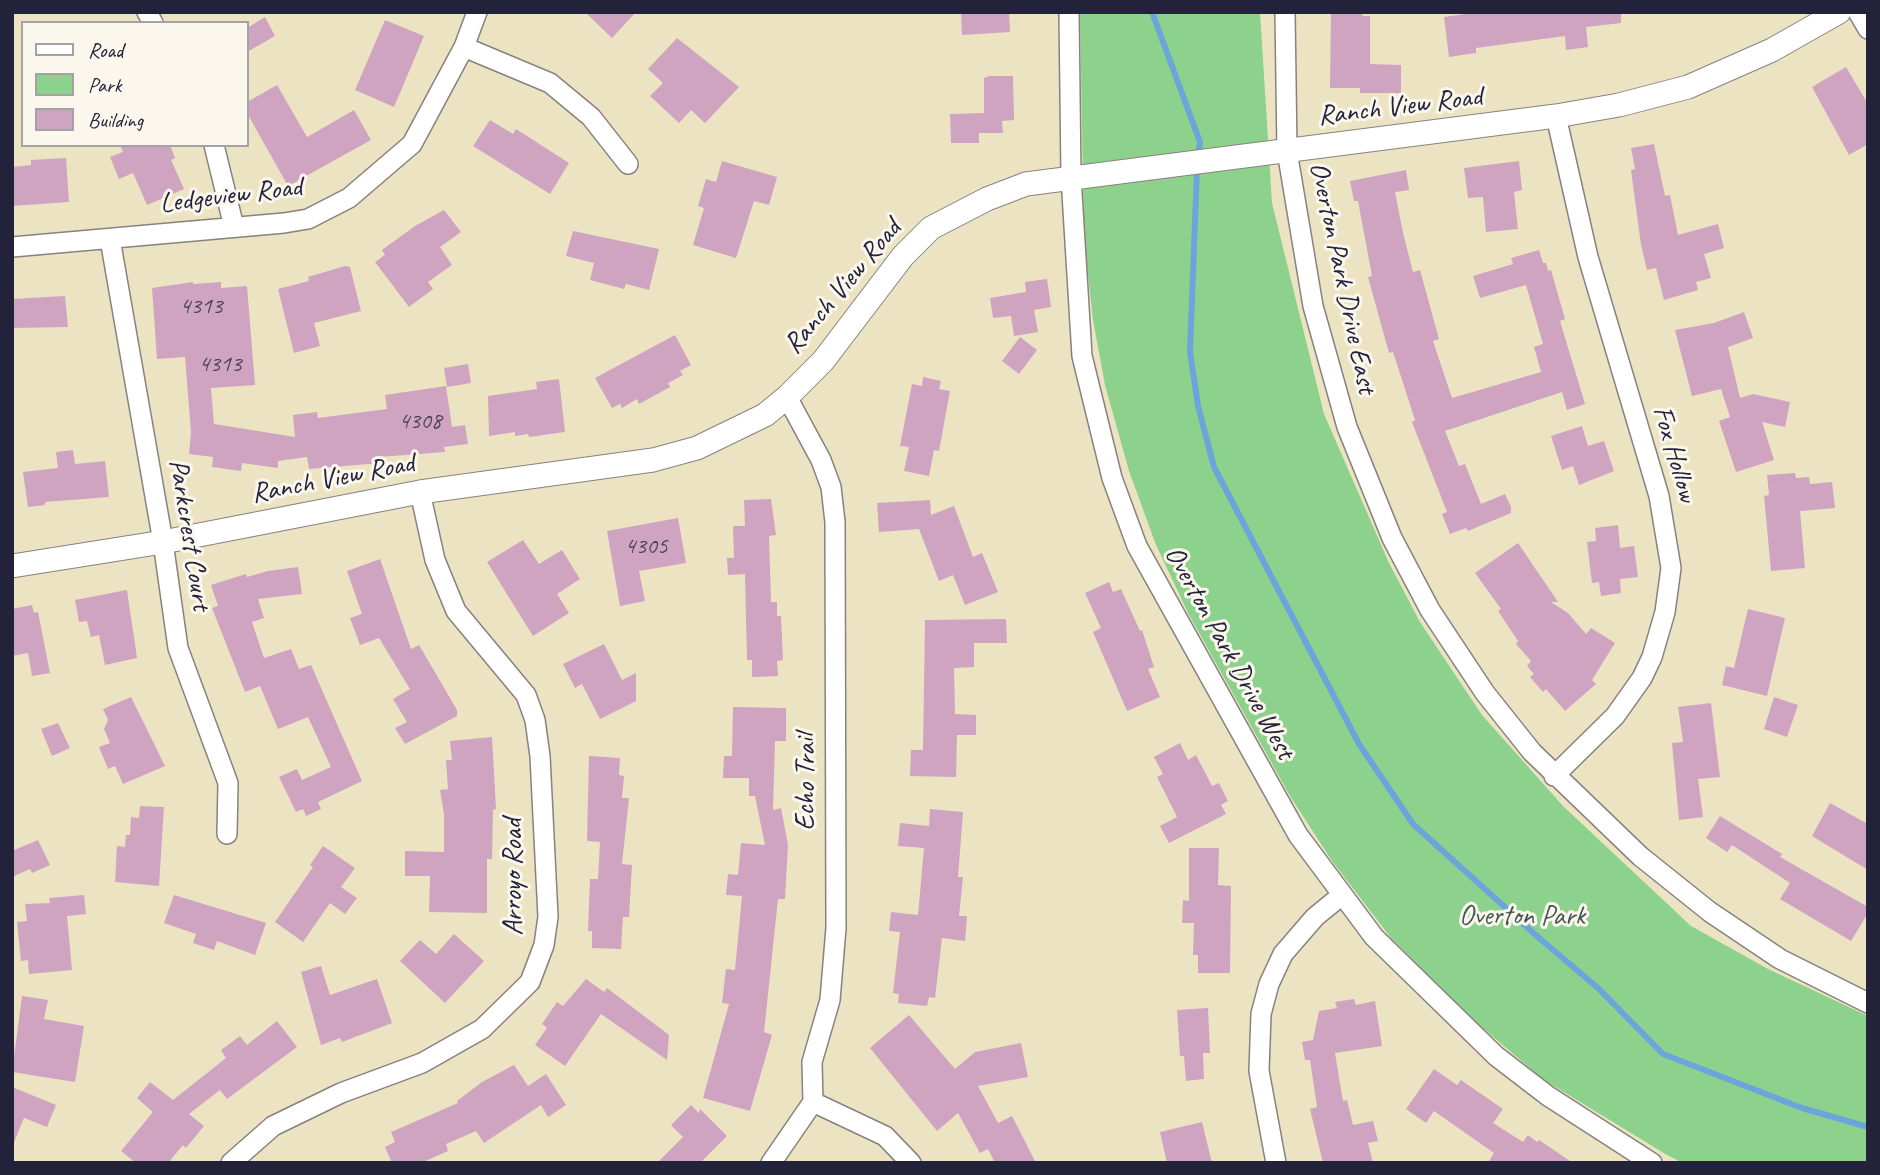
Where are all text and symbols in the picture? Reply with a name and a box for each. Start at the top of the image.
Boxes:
legend [21,21,248,147]
text: Road [88,37,123,63]
text: Park [88,72,121,98]
street label: Ranch View Road [1316,80,1484,134]
text: Building [88,107,143,133]
street label: Overton Park Drive East [1301,159,1383,397]
street label: Ledgeview Road [158,171,304,221]
street label: Ranch View Road [777,213,909,361]
house number: 4313 [179,293,223,321]
house number: 4313 [198,351,242,379]
street label: Fox Hollow [1644,402,1704,506]
house number: 4308 [398,408,442,436]
street label: Ranch View Road [249,447,417,511]
street label: Parkcrest Court [160,457,218,613]
house number: 4305 [624,533,668,561]
street label: Overton Park Drive West [1157,541,1301,765]
street label: Echo Trail [790,734,824,830]
street label: Arroyo Road [497,819,531,935]
park label: Overton Park [1459,900,1585,934]

